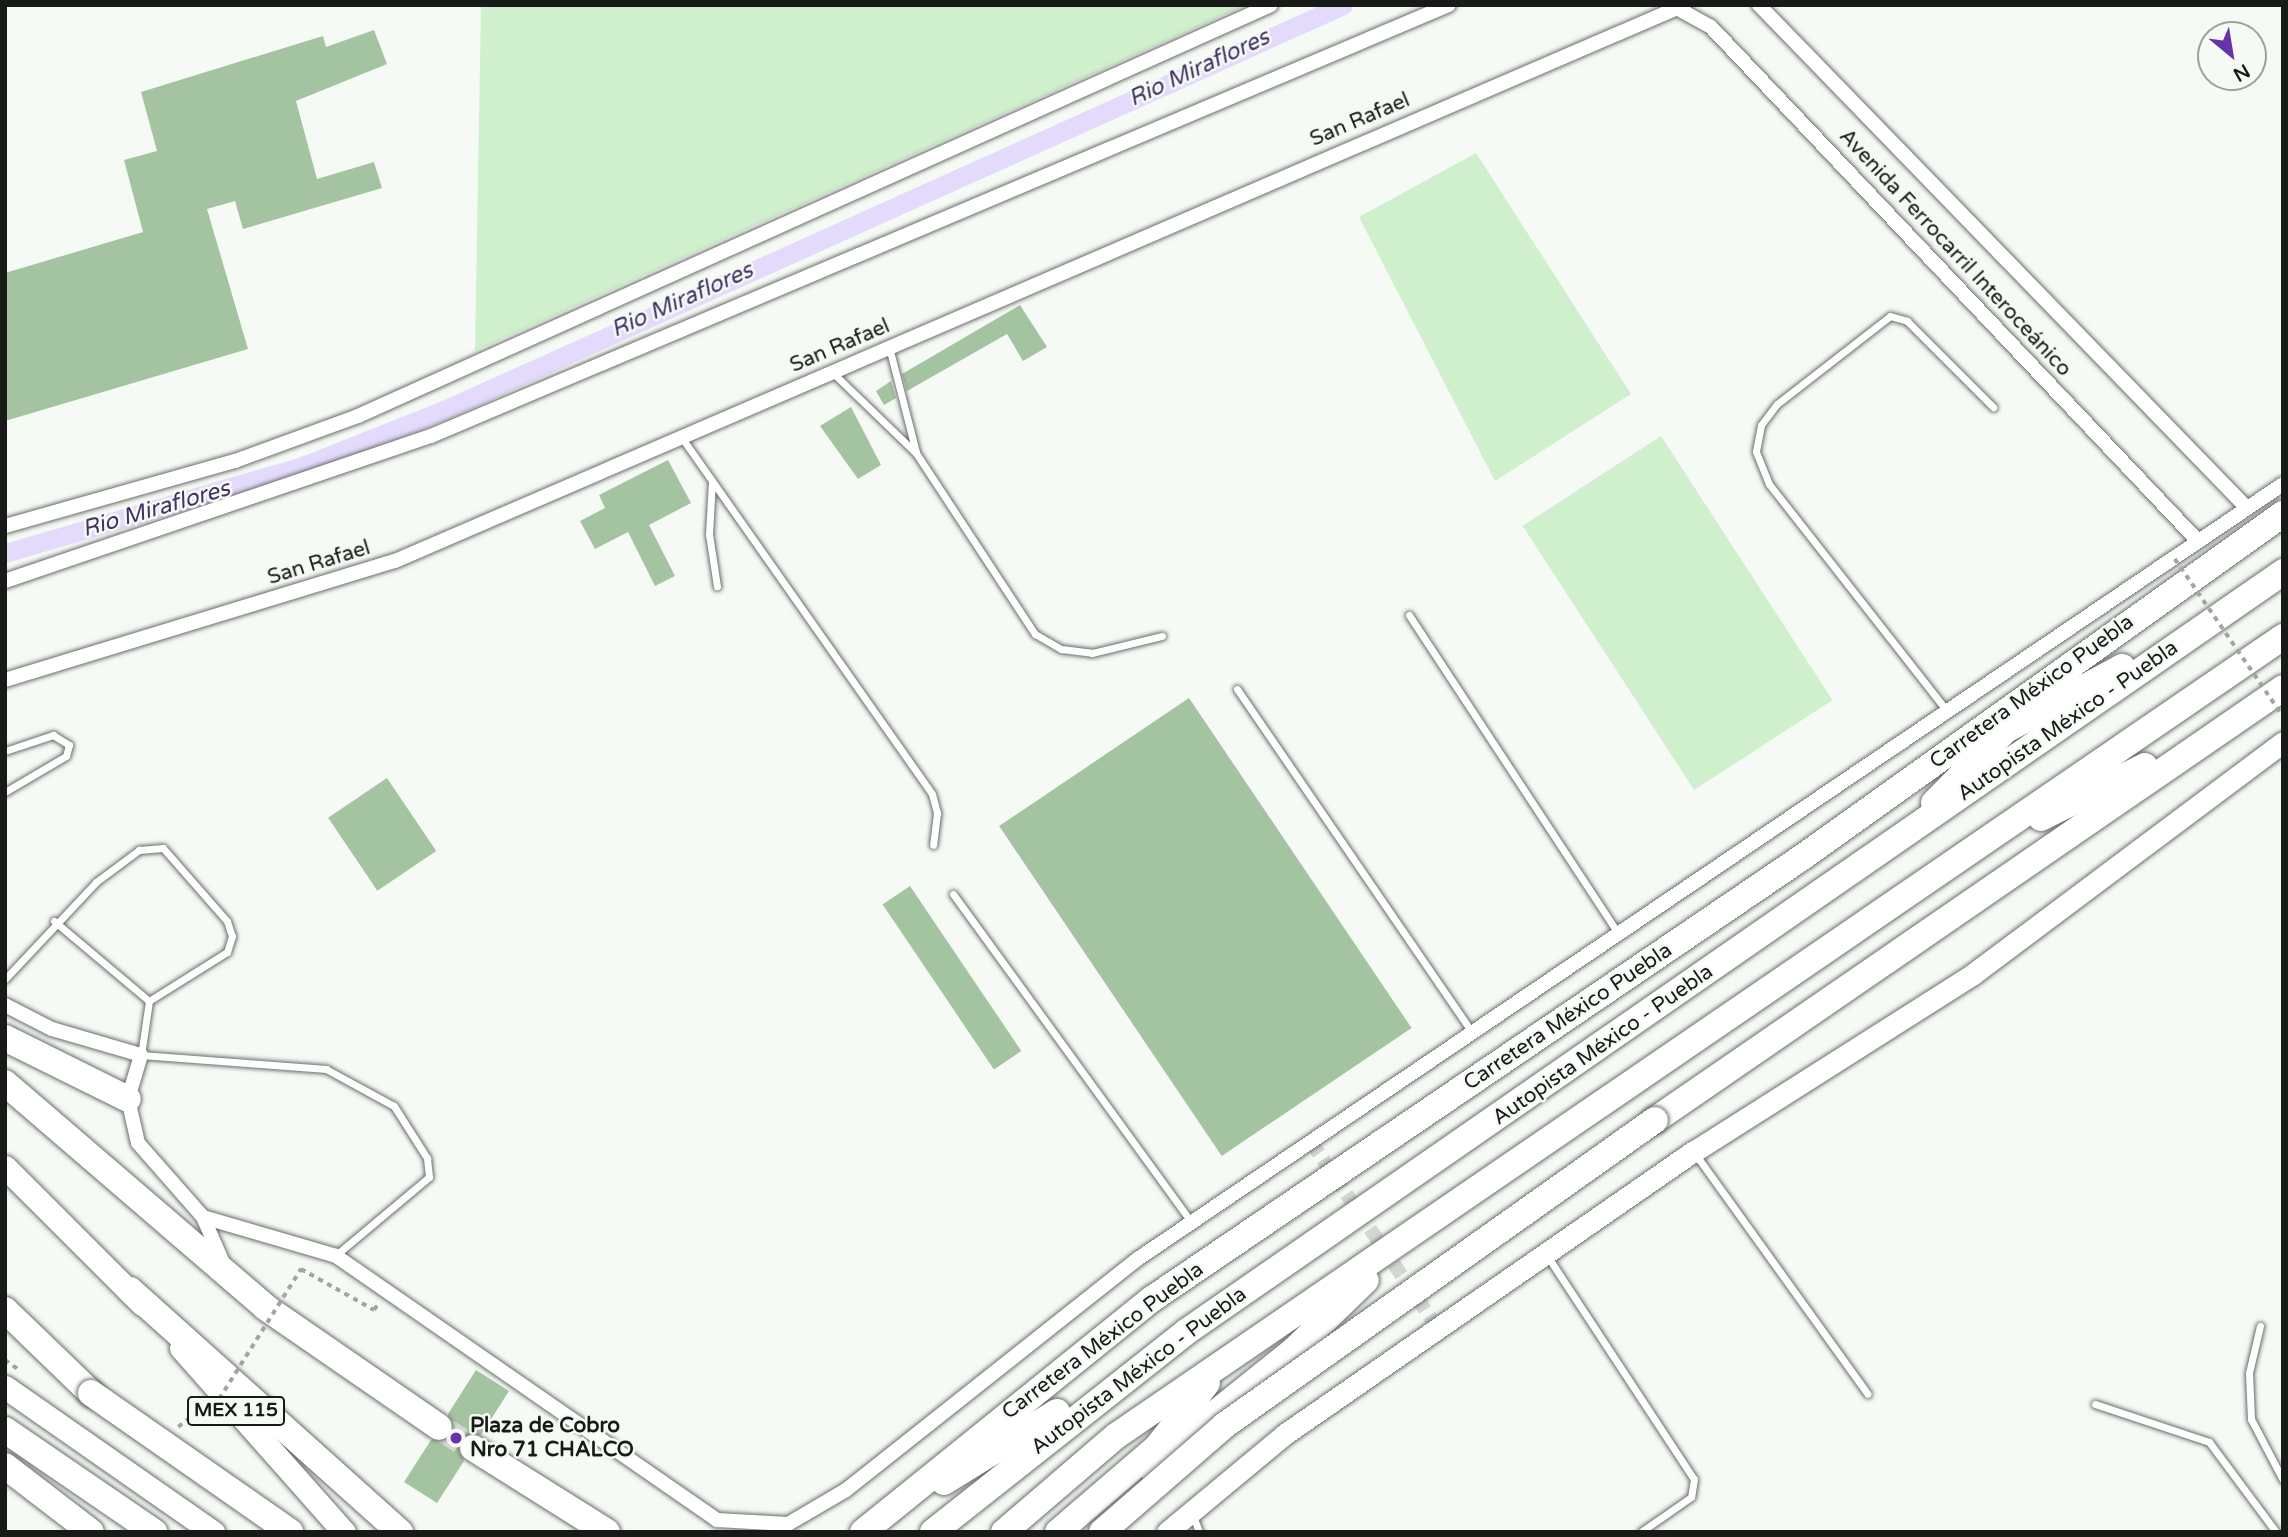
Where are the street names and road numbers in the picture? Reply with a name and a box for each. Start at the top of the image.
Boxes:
street label: San Rafael [1306,88,1414,152]
street label: Avenida Ferrocarril Interoceánico [1834,124,2076,382]
street label: San Rafael [786,314,894,378]
street label: San Rafael [265,535,373,591]
street label: Carretera México Puebla [1925,610,2139,774]
street label: Autopista México - Puebla [1953,635,2183,807]
street label: Carretera México Puebla [1459,938,1677,1096]
street label: Autopista México - Puebla [1488,959,1718,1131]
street label: Carretera México Puebla [997,1257,1209,1425]
street label: Autopista México - Puebla [1026,1282,1252,1460]
road number: MEX 115 [187,1396,285,1427]

